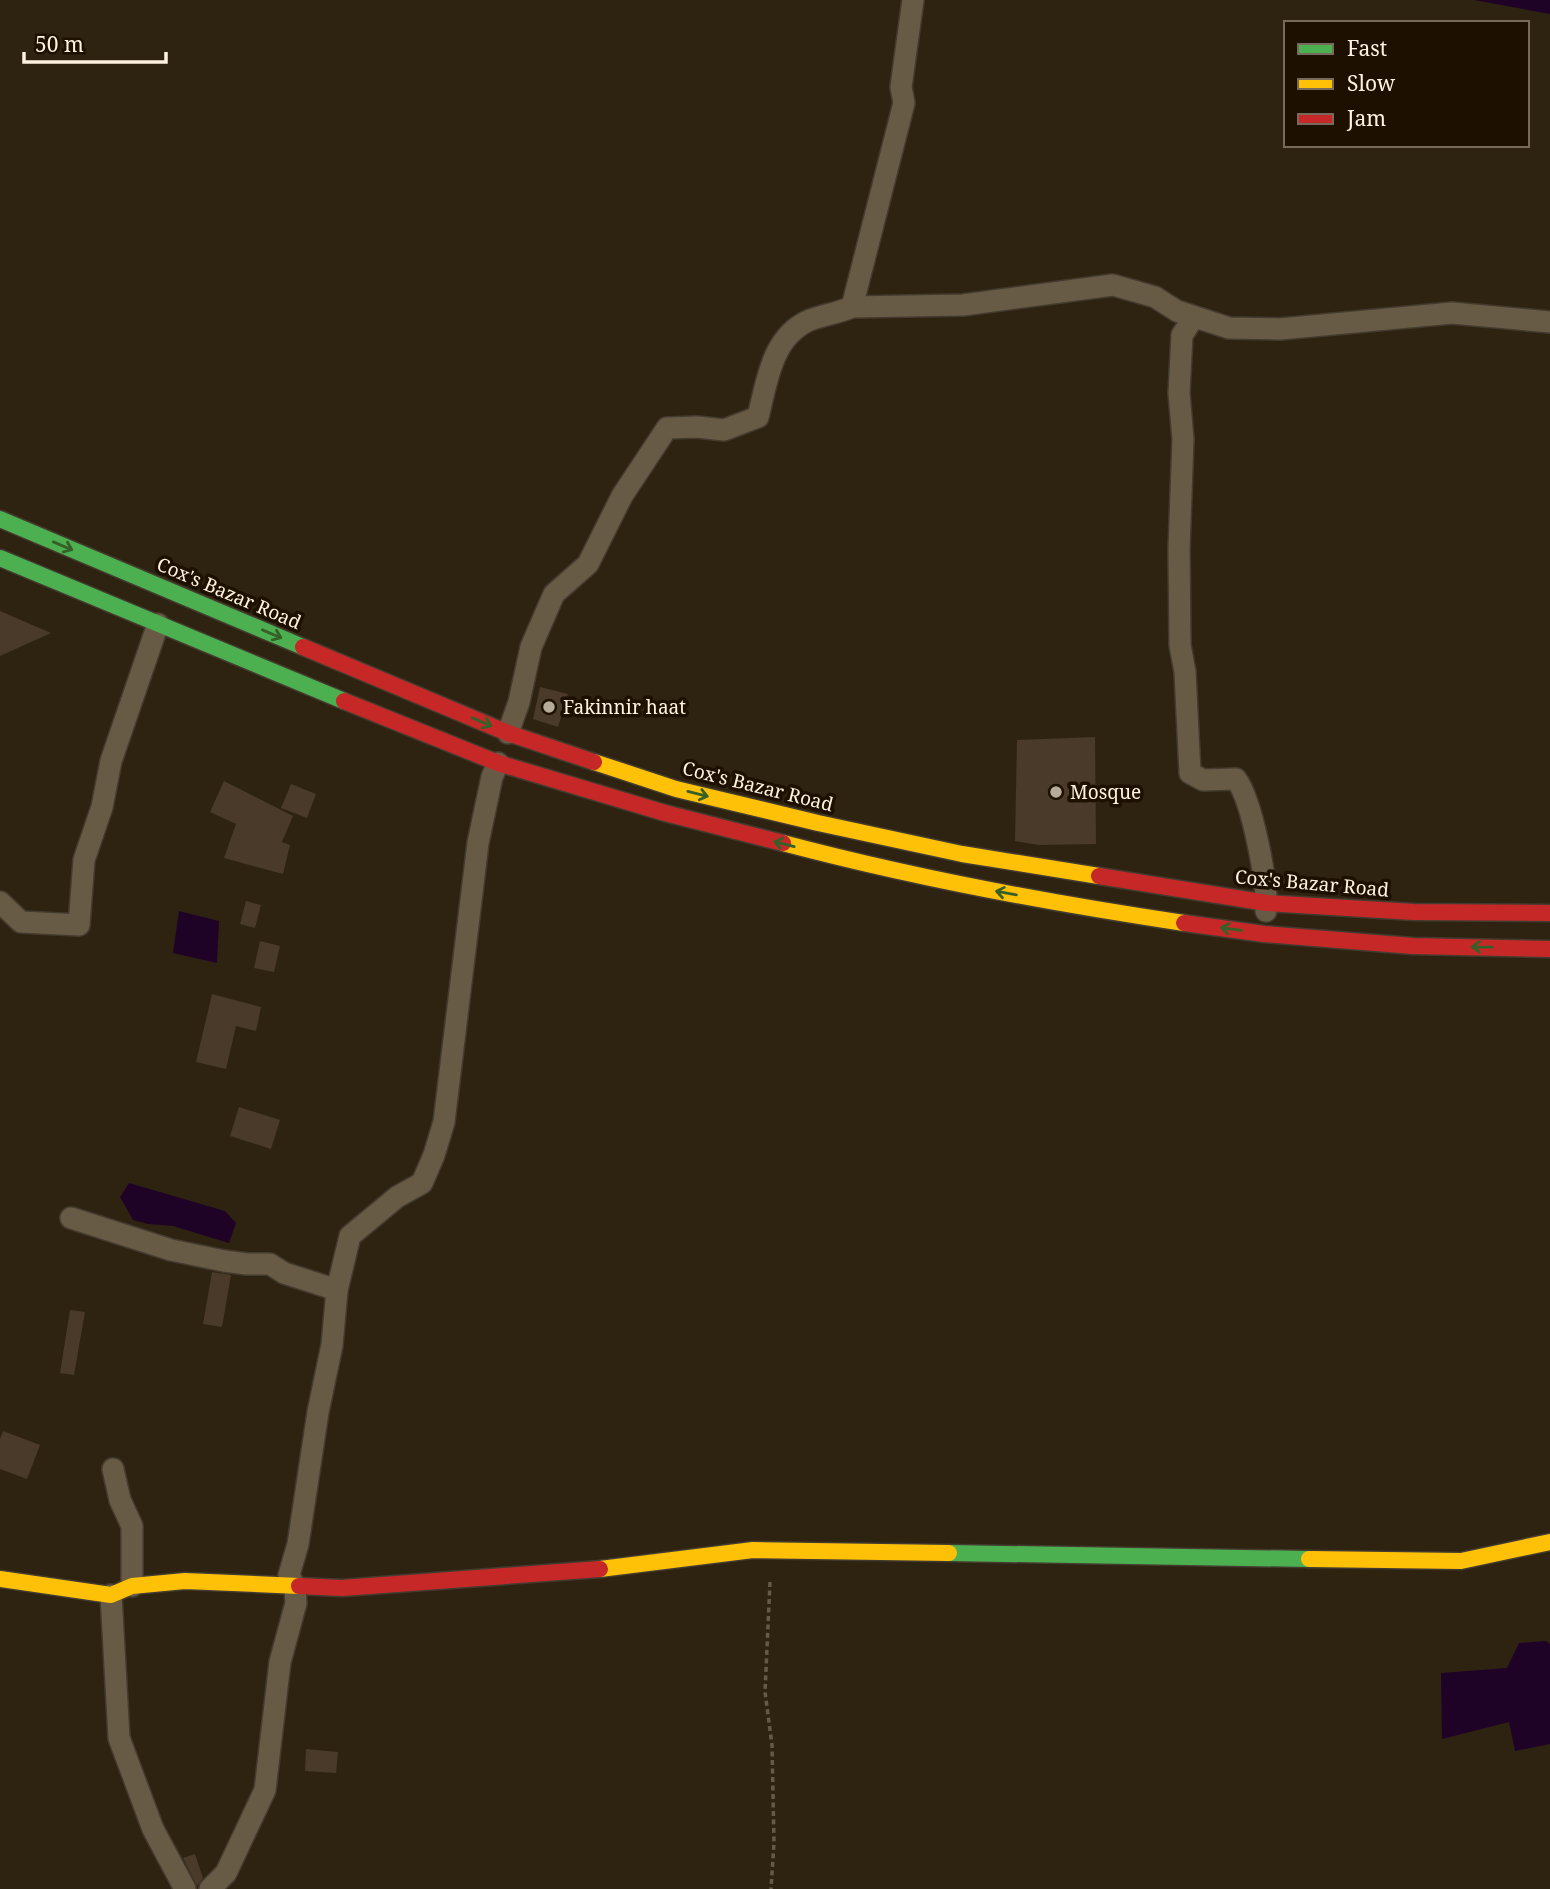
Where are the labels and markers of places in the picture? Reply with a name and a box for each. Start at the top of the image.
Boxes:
place label: Fakinnir haat [563,694,686,720]
marker: Fakinnir haat [541,699,557,715]
place label: Mosque [1070,779,1141,805]
marker: Mosque [1048,784,1064,800]

